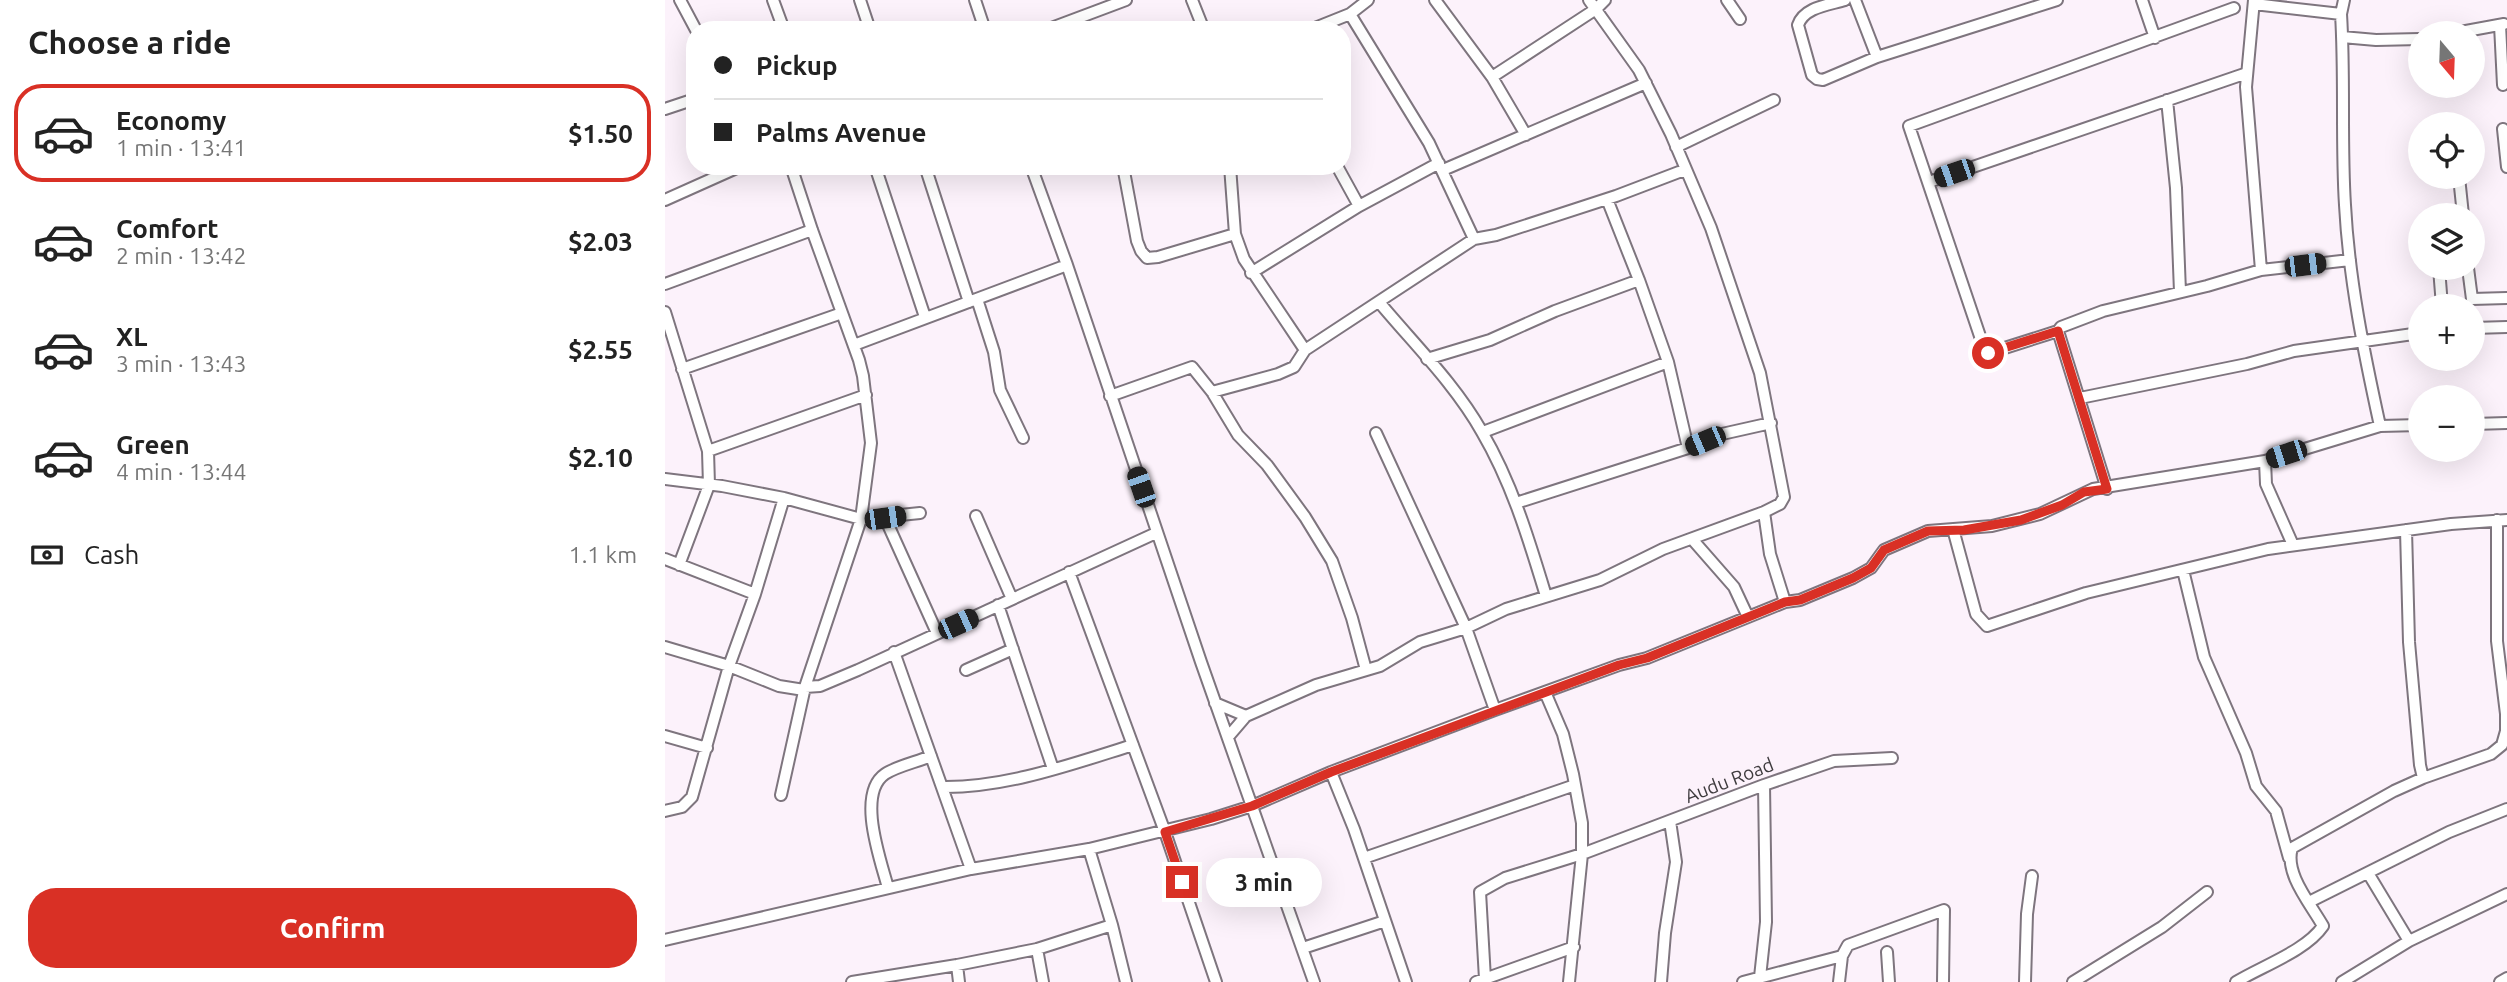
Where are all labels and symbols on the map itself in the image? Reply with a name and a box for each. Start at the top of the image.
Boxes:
north arrow [2408,21,2485,98]
car [1931,156,1978,190]
car [2283,252,2328,278]
route start [1972,337,2004,369]
car [1682,423,1729,459]
car [2263,438,2310,470]
car [1125,464,1158,510]
car [863,505,908,531]
car [935,606,982,642]
street label: Audu Road [1682,753,1776,807]
callout: 3 min [1207,858,1322,906]
route end [1166,866,1198,898]

